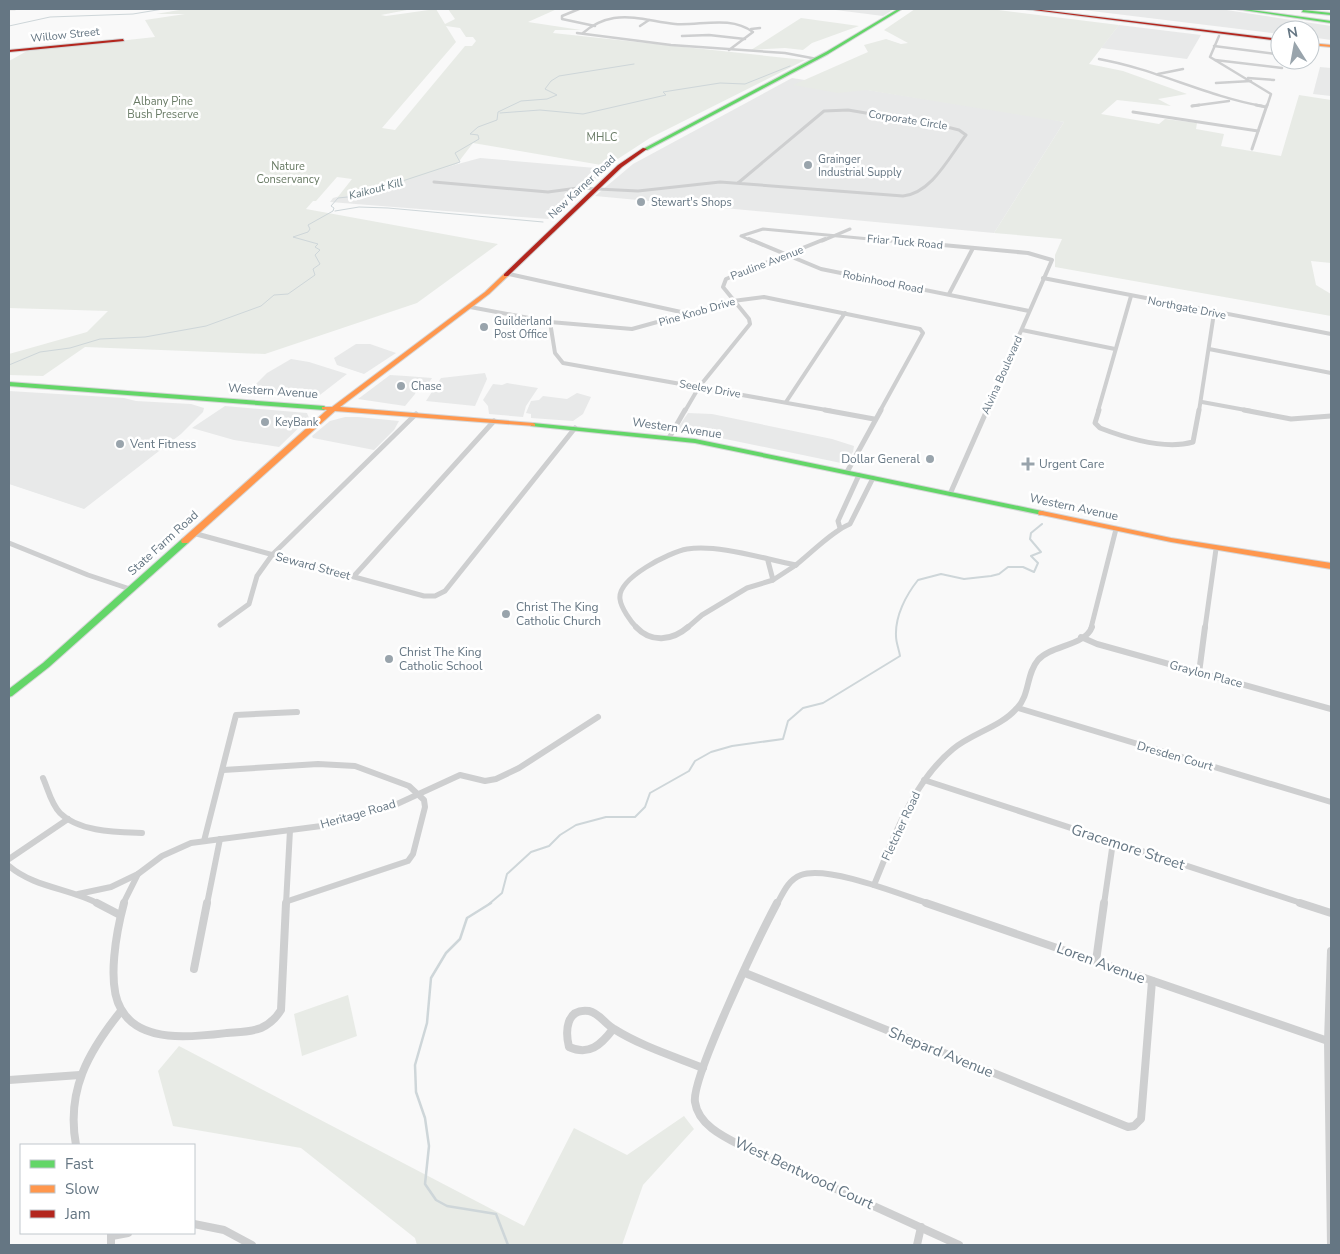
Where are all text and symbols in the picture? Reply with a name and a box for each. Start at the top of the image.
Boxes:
north arrow [1270,20,1320,70]
text: N [1286,22,1300,43]
street label: Willow Street [30,24,100,46]
park label: Albany Pine Bush Preserve [127,94,199,122]
street label: Corporate Circle [867,106,949,134]
park label: MHLC [587,130,617,145]
street label: New Karner Road [545,152,619,222]
place label: Grainger Industrial Supply [818,152,902,180]
park label: Nature Conservancy [256,159,320,187]
marker: Grainger Industrial Supply [802,159,814,171]
water label: Kaikout Kill [347,175,405,203]
place label: Stewart's Shops [651,195,732,210]
marker: Stewart's Shops [635,196,647,208]
street label: Friar Tuck Road [866,231,944,253]
street label: Pauline Avenue [728,242,806,284]
street label: Robinhood Road [841,267,925,297]
street label: Northgate Drive [1147,293,1228,323]
street label: Pine Knob Drive [657,294,737,330]
place label: Guilderland Post Office [494,314,552,342]
marker: Guilderland Post Office [478,321,490,333]
street label: Alvina Boulevard [978,333,1026,417]
street label: Seeley Drive [678,376,742,402]
place label: Chase [411,379,442,394]
street label: Western Avenue [227,380,319,402]
marker: Chase [395,380,407,392]
street label: Western Avenue [631,414,723,442]
place label: KeyBank [275,415,319,430]
marker: KeyBank [259,416,271,428]
place label: Vent Fitness [129,436,197,452]
marker: Vent Fitness [114,438,126,450]
place label: Dollar General [841,451,920,467]
marker: Dollar General [924,453,936,465]
place label: Urgent Care [1039,456,1104,472]
marker: Urgent Care [1021,457,1035,471]
street label: Western Avenue [1028,490,1120,524]
street label: State Farm Road [124,507,202,579]
street label: Seward Street [274,548,353,584]
place label: Christ The King Catholic Church [516,599,601,629]
marker: Christ The King Catholic Church [500,608,512,620]
place label: Christ The King Catholic School [399,644,483,674]
marker: Christ The King Catholic School [383,653,395,665]
street label: Graylon Place [1168,657,1244,691]
street label: Dresden Court [1135,737,1216,775]
street label: Fletcher Road [878,789,924,863]
street label: Heritage Road [319,796,397,832]
street label: Gracemore Street [1069,819,1188,875]
street label: Loren Avenue [1054,938,1148,988]
street label: Shepard Avenue [886,1022,996,1082]
street label: West Bentwood Court [731,1132,877,1214]
legend [20,1144,195,1234]
text: Fast [65,1154,94,1174]
text: Slow [65,1179,100,1199]
text: Jam [64,1204,91,1224]

